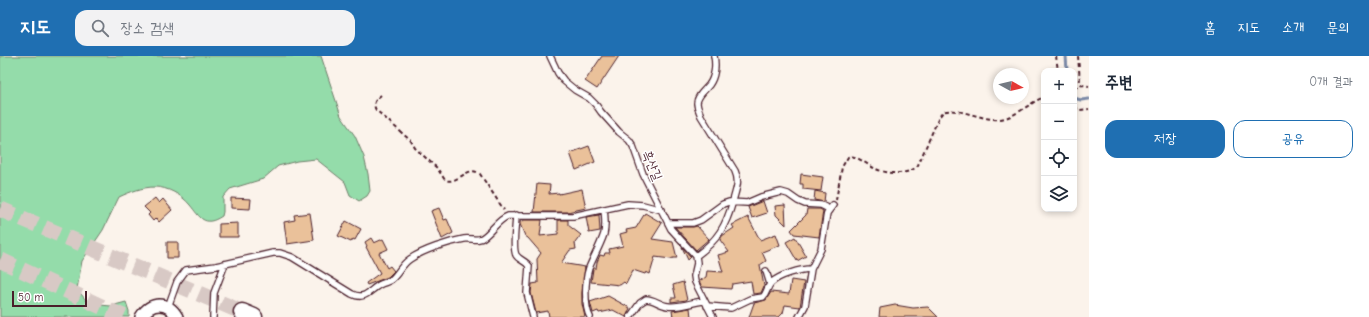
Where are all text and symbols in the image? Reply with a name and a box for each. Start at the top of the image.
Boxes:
search box [75,10,355,46]
text: 지도 [20,16,51,38]
icon: search [89,17,111,39]
text: 장소 검색 [121,19,174,37]
text: 홈 [1204,19,1215,36]
text: 지도 [1237,19,1260,36]
text: 소개 [1282,19,1304,36]
text: 문의 [1326,19,1349,36]
north arrow [993,68,1029,104]
map controls [1041,68,1077,212]
button: + [1041,68,1077,104]
text: 주변 [1105,73,1132,92]
text: 0개 결과 [1309,74,1353,89]
button: − [1041,104,1077,140]
button: 저장 [1105,120,1225,158]
button: 공유 [1233,120,1353,158]
button: locate [1041,140,1077,176]
street label: 흑산길 [640,148,666,183]
button: layers [1041,176,1077,212]
scale bar [12,289,87,308]
text: 50 m [18,291,43,304]

